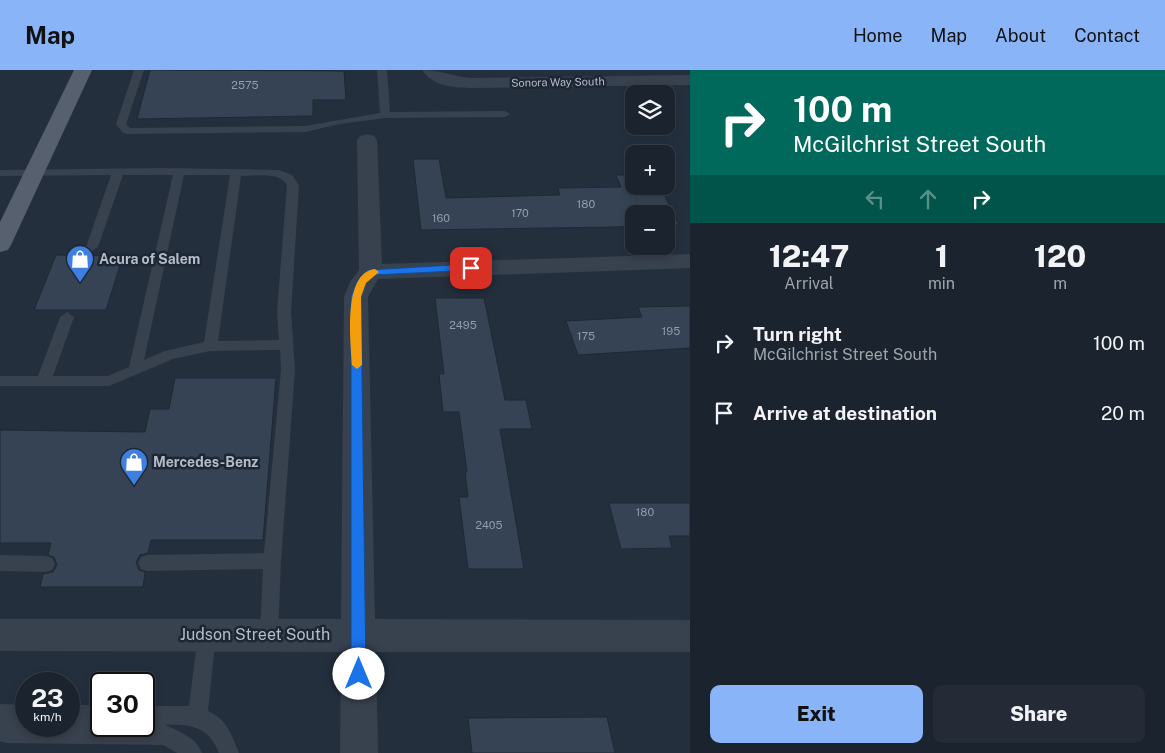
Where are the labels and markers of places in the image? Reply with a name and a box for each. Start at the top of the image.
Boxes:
shop icon: Acura of Salem [65,244,95,283]
pin [450,247,492,289]
place label: Acura of Salem [99,251,200,267]
shop icon: Mercedes-Benz [119,447,149,486]
place label: Mercedes-Benz [153,454,258,470]

